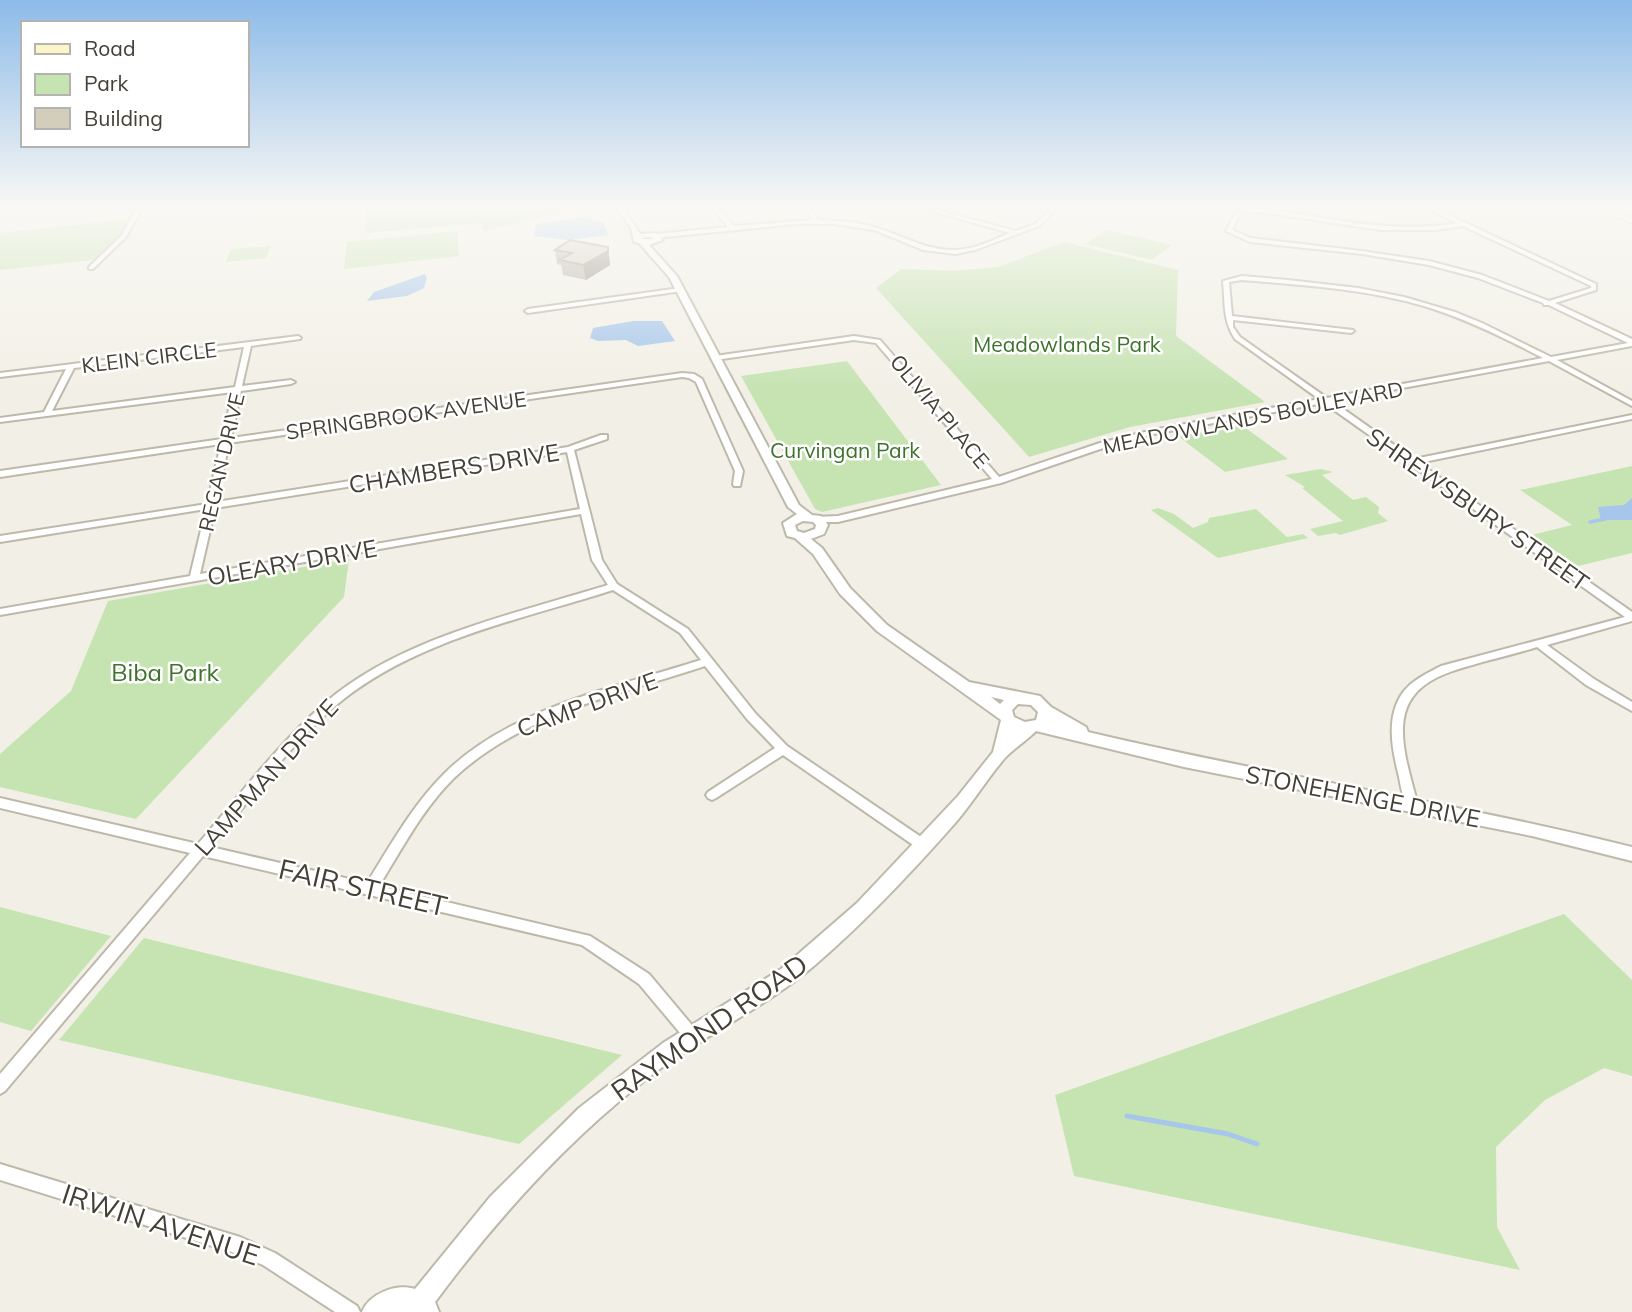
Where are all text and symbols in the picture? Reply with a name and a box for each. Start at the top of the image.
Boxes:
legend [21,21,248,147]
text: Road [84,35,135,61]
text: Park [84,70,128,96]
text: Building [84,105,163,131]
park label: Meadowlands Park [973,331,1161,357]
street label: KLEIN CIRCLE [80,336,218,378]
street label: OLIVIA PLACE [885,349,995,473]
street label: MEADOWLANDS BOULEVARD [1101,375,1405,459]
street label: SPRINGBROOK AVENUE [284,385,528,445]
street label: REGAN DRIVE [192,390,250,534]
street label: SHREWSBURY STREET [1361,421,1595,597]
street label: CHAMBERS DRIVE [347,437,561,499]
park label: Curvingan Park [770,437,920,463]
street label: OLEARY DRIVE [205,532,379,592]
park label: Biba Park [111,657,219,687]
street label: CAMP DRIVE [512,665,662,743]
street label: LAMPMAN DRIVE [188,692,344,862]
street label: STONEHENGE DRIVE [1243,759,1483,833]
street label: FAIR STREET [276,851,451,923]
street label: RAYMOND ROAD [604,946,814,1108]
street label: IRWIN AVENUE [58,1176,264,1272]

